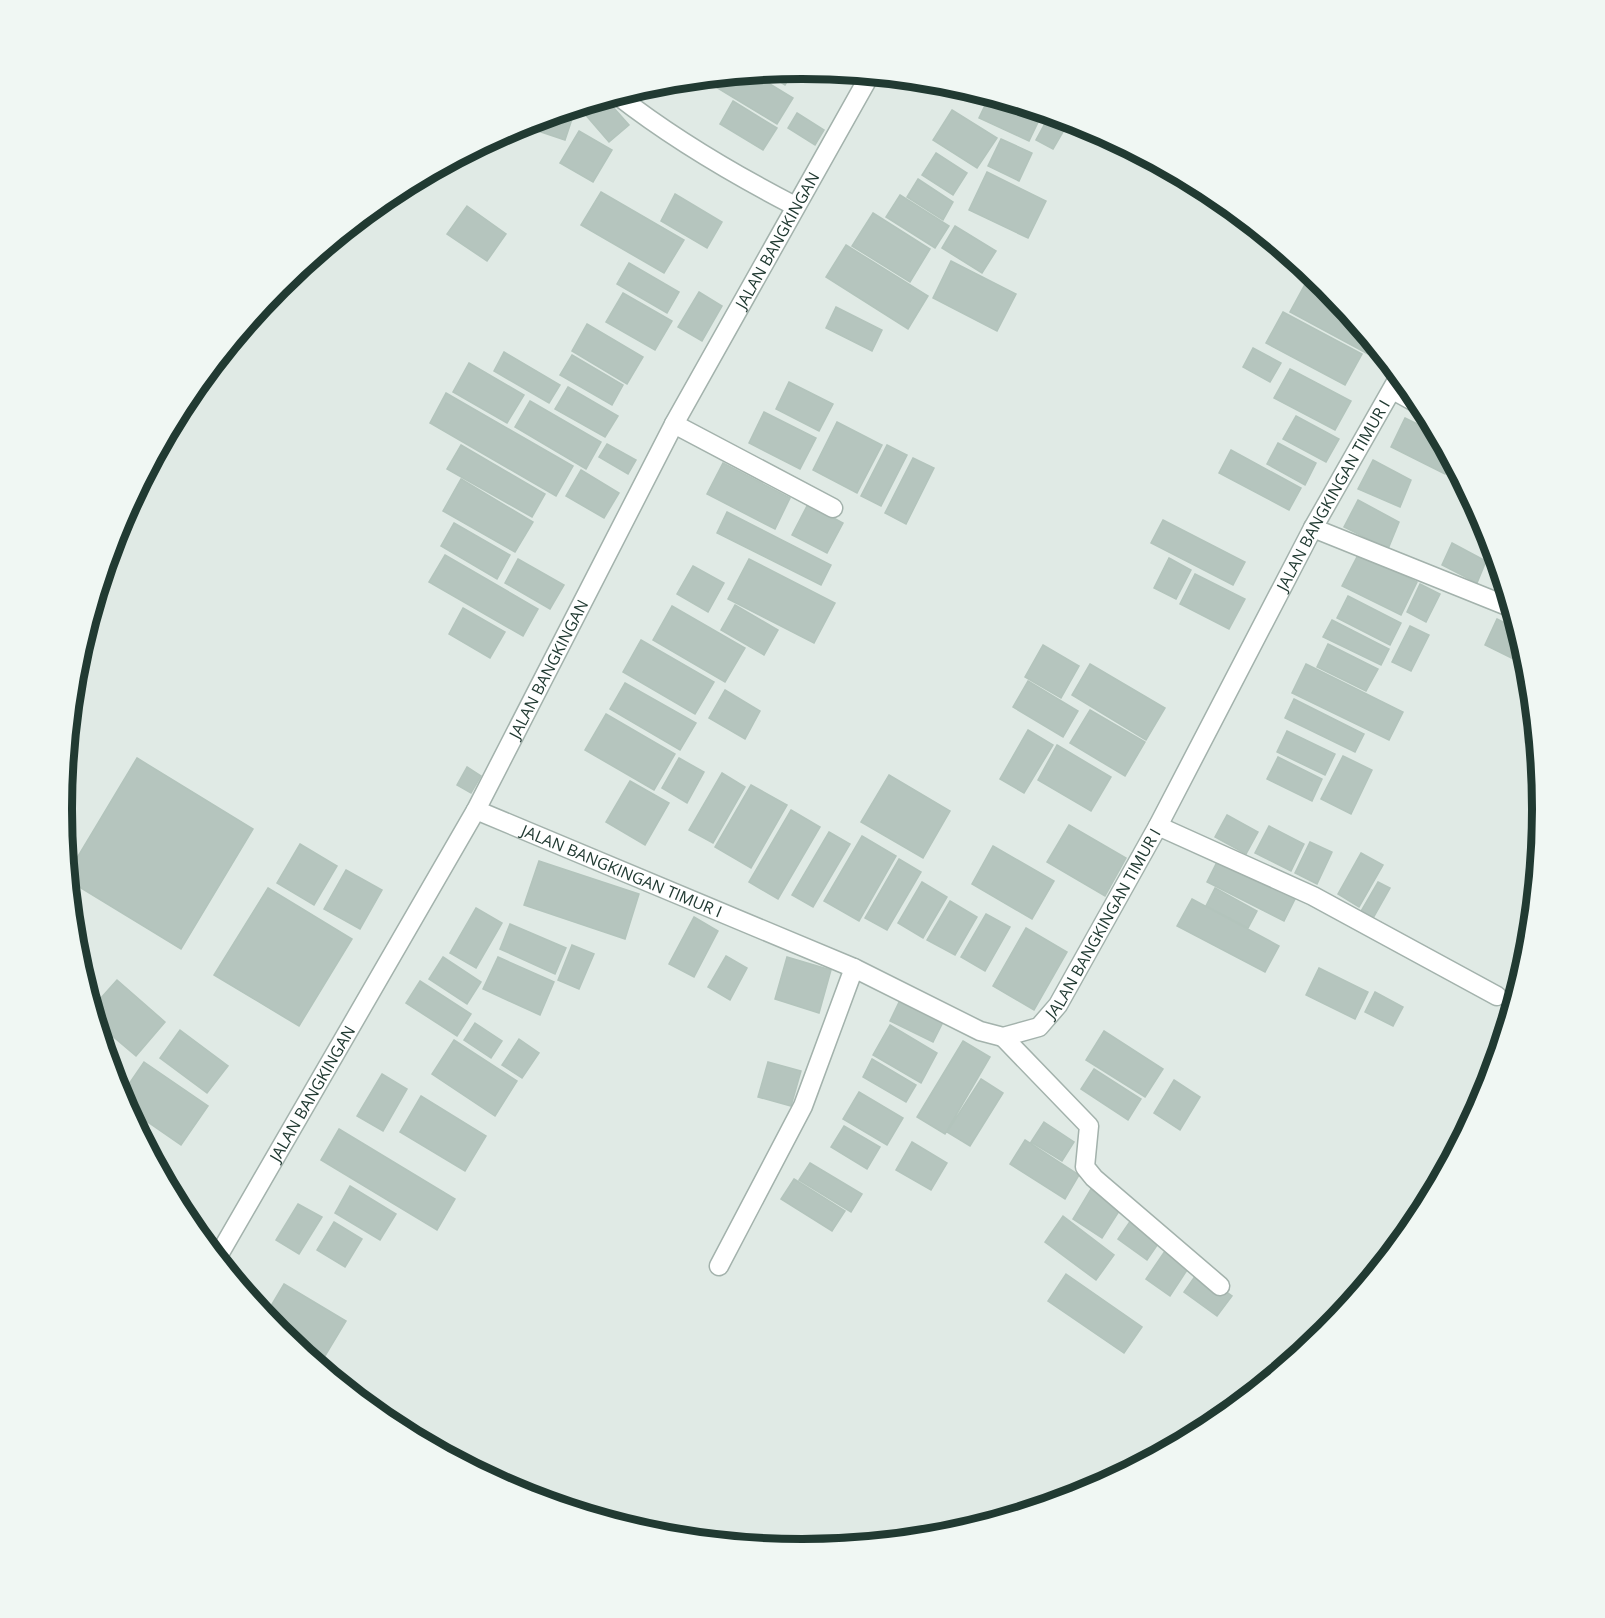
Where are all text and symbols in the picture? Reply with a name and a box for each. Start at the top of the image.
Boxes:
street label: JALAN BANGKINGAN [729,168,824,314]
street label: JALAN BANGKINGAN TIMUR I [1270,396,1395,596]
street label: JALAN BANGKINGAN [503,596,593,744]
street label: JALAN BANGKINGAN TIMUR I [516,818,725,923]
street label: JALAN BANGKINGAN TIMUR I [1039,824,1166,1025]
street label: JALAN BANGKINGAN [263,1022,360,1167]

